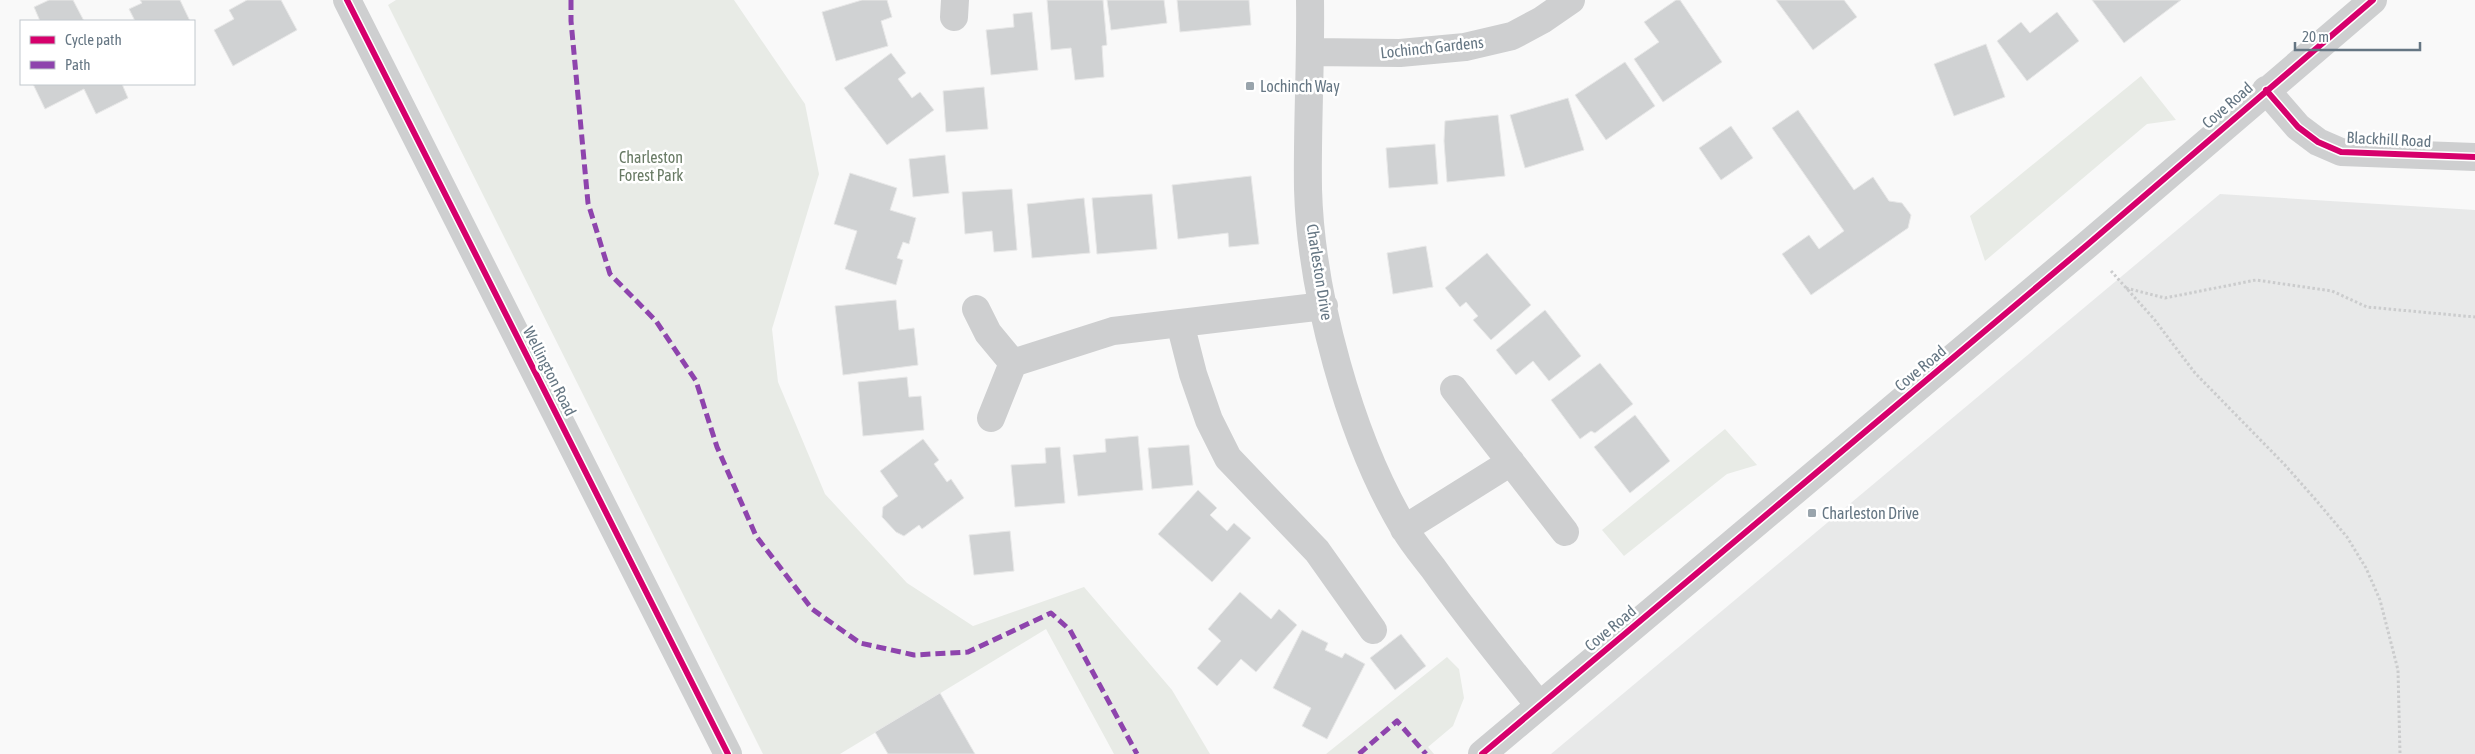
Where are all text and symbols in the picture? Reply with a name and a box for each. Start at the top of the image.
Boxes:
legend [20,20,195,85]
scale bar [2295,20,2420,52]
text: 20 m [2302,28,2329,45]
text: Cycle path [65,31,122,48]
street label: Lochinch Gardens [1380,33,1485,61]
text: Path [65,56,91,73]
place label: Lochinch Way [1260,77,1340,96]
street label: Cove Road [2198,78,2256,132]
marker: Lochinch Way [1244,80,1256,92]
street label: Blackhill Road [2346,128,2432,150]
park label: Charleston Forest Park [619,148,683,184]
street label: Charleston Drive [1304,223,1336,321]
street label: Wellington Road [519,323,580,419]
street label: Cove Road [1891,342,1949,394]
place label: Charleston Drive [1822,504,1919,522]
marker: Charleston Drive [1806,507,1818,519]
street label: Cove Road [1581,602,1639,654]

